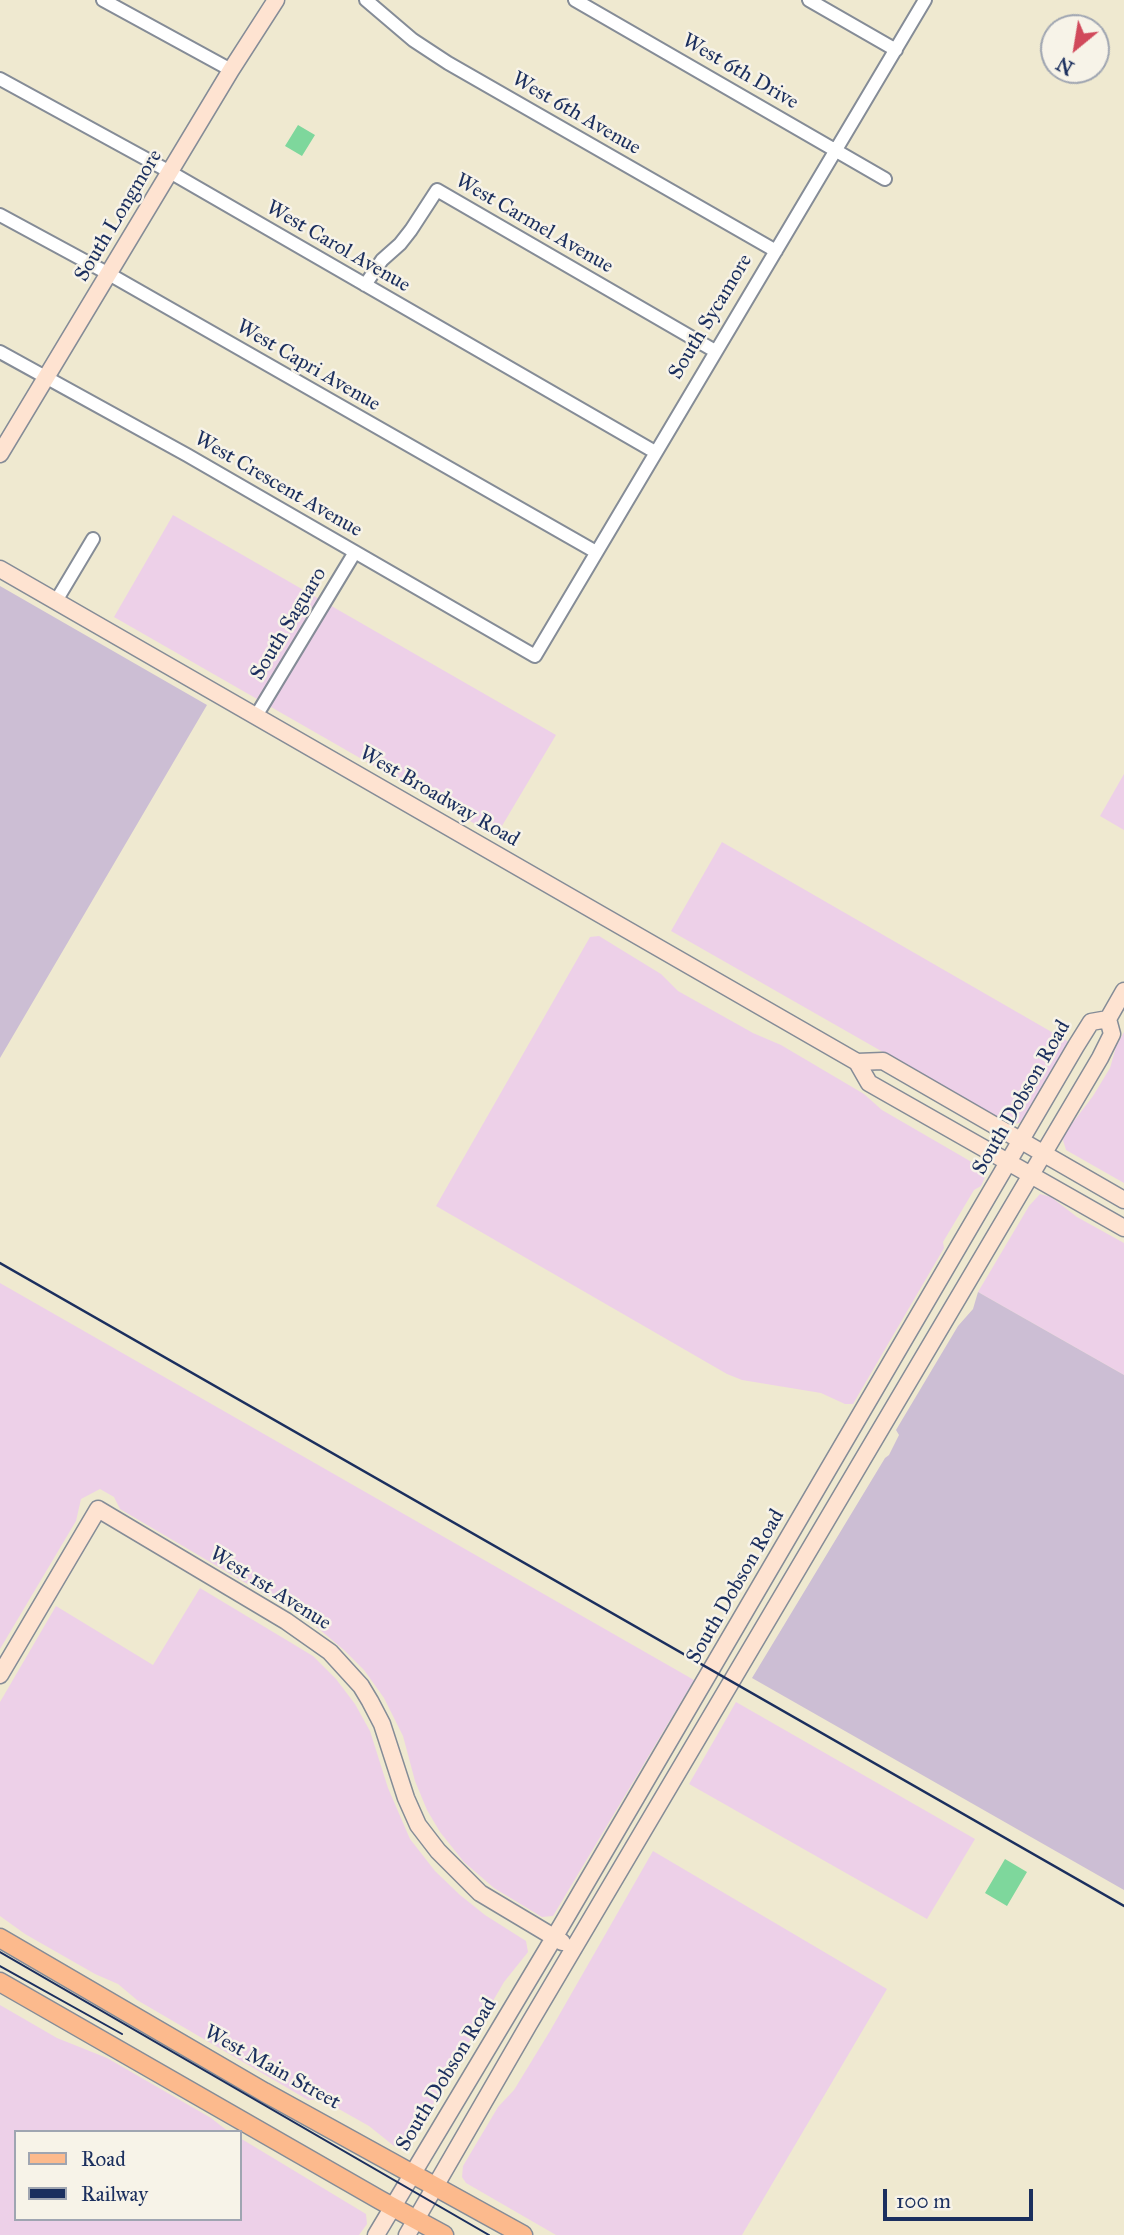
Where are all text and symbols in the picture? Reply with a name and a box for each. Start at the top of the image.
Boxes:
north arrow [1040,14,1110,84]
street label: West 6th Drive [677,28,803,116]
text: N [1053,52,1078,80]
street label: West 6th Avenue [507,67,645,161]
street label: South Longmore [70,145,168,287]
street label: West Carmel Avenue [451,169,617,279]
street label: West Carol Avenue [261,196,415,298]
street label: South Sycamore [664,250,758,384]
street label: West Capri Avenue [231,315,385,417]
street label: West Crescent Avenue [190,427,366,543]
street label: South Saguaro [245,563,333,685]
street label: West Broadway Road [355,741,523,853]
street label: South Dobson Road [968,1016,1076,1180]
street label: South Dobson Road [682,1505,790,1669]
street label: West 1st Avenue [205,1542,335,1636]
street label: South Dobson Road [391,1994,503,2156]
street label: West Main Street [200,2020,344,2116]
legend [14,2130,242,2221]
text: Road [81,2146,126,2172]
scale bar [886,2176,1036,2220]
text: Railway [81,2181,148,2207]
text: 100 m [896,2188,951,2214]

